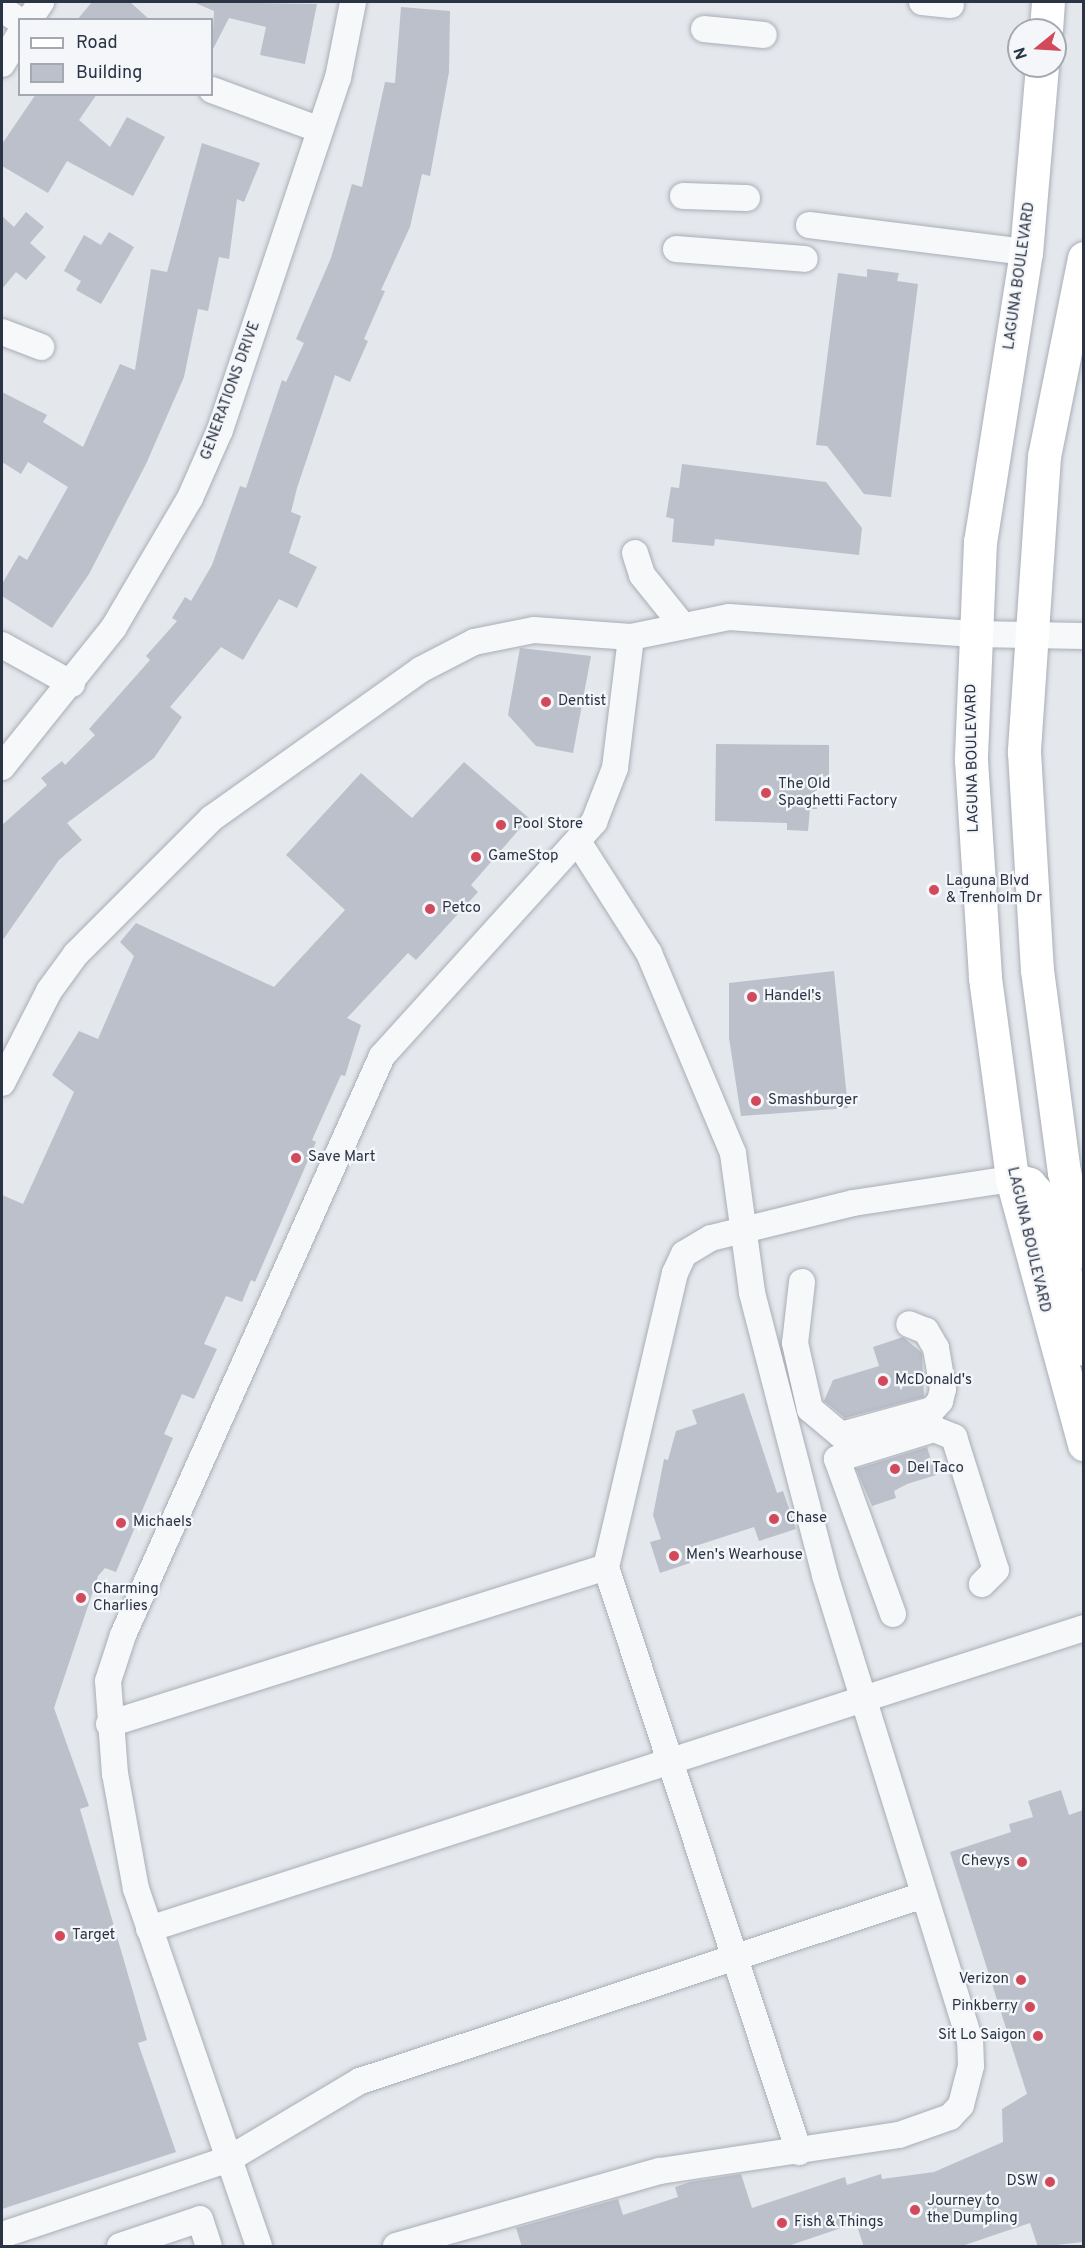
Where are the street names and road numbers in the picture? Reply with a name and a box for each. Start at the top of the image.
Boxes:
street label: LAGUNA BOULEVARD [1001,201,1039,351]
street label: GENERATIONS DRIVE [198,319,264,463]
street label: LAGUNA BOULEVARD [963,683,983,833]
street label: LAGUNA BOULEVARD [1002,1165,1054,1315]

